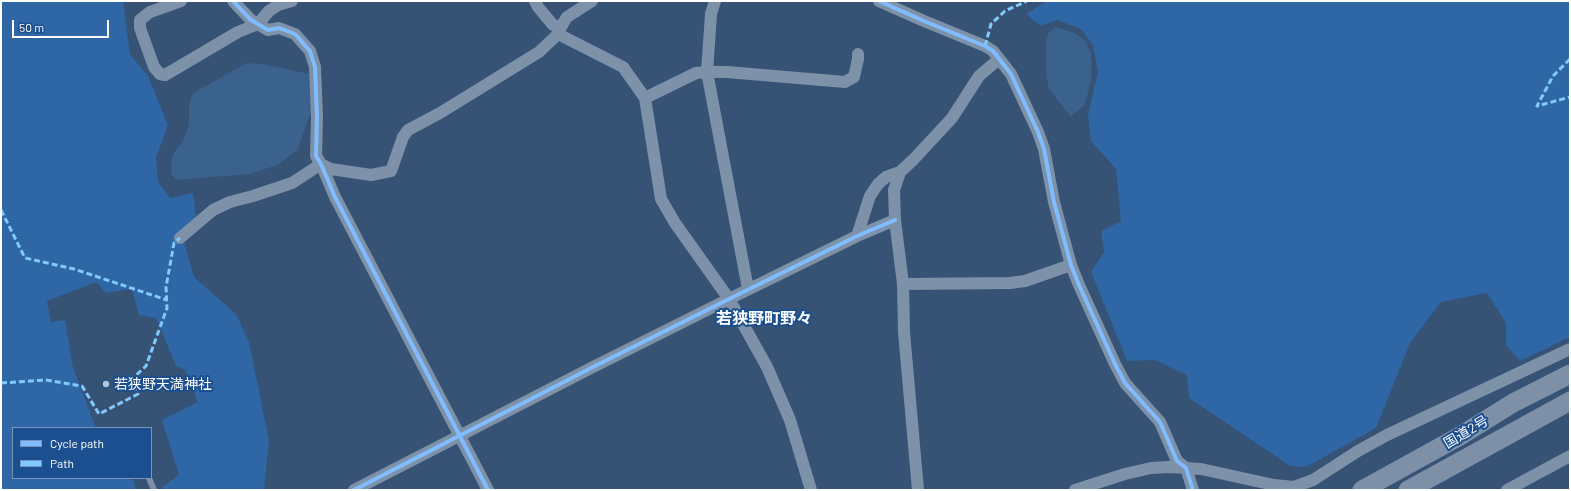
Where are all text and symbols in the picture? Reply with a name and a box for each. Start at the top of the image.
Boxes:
scale bar [14,12,111,38]
text: 50 m [19,20,44,34]
district label: 若狭野町野々 [716,309,812,329]
place label: 若狭野天満神社 [114,376,212,392]
marker: 若狭野天満神社 [101,379,111,389]
street label: 国道2号 [1440,412,1492,452]
legend [12,427,152,479]
text: Cycle path [50,436,104,450]
text: Path [50,456,74,470]

